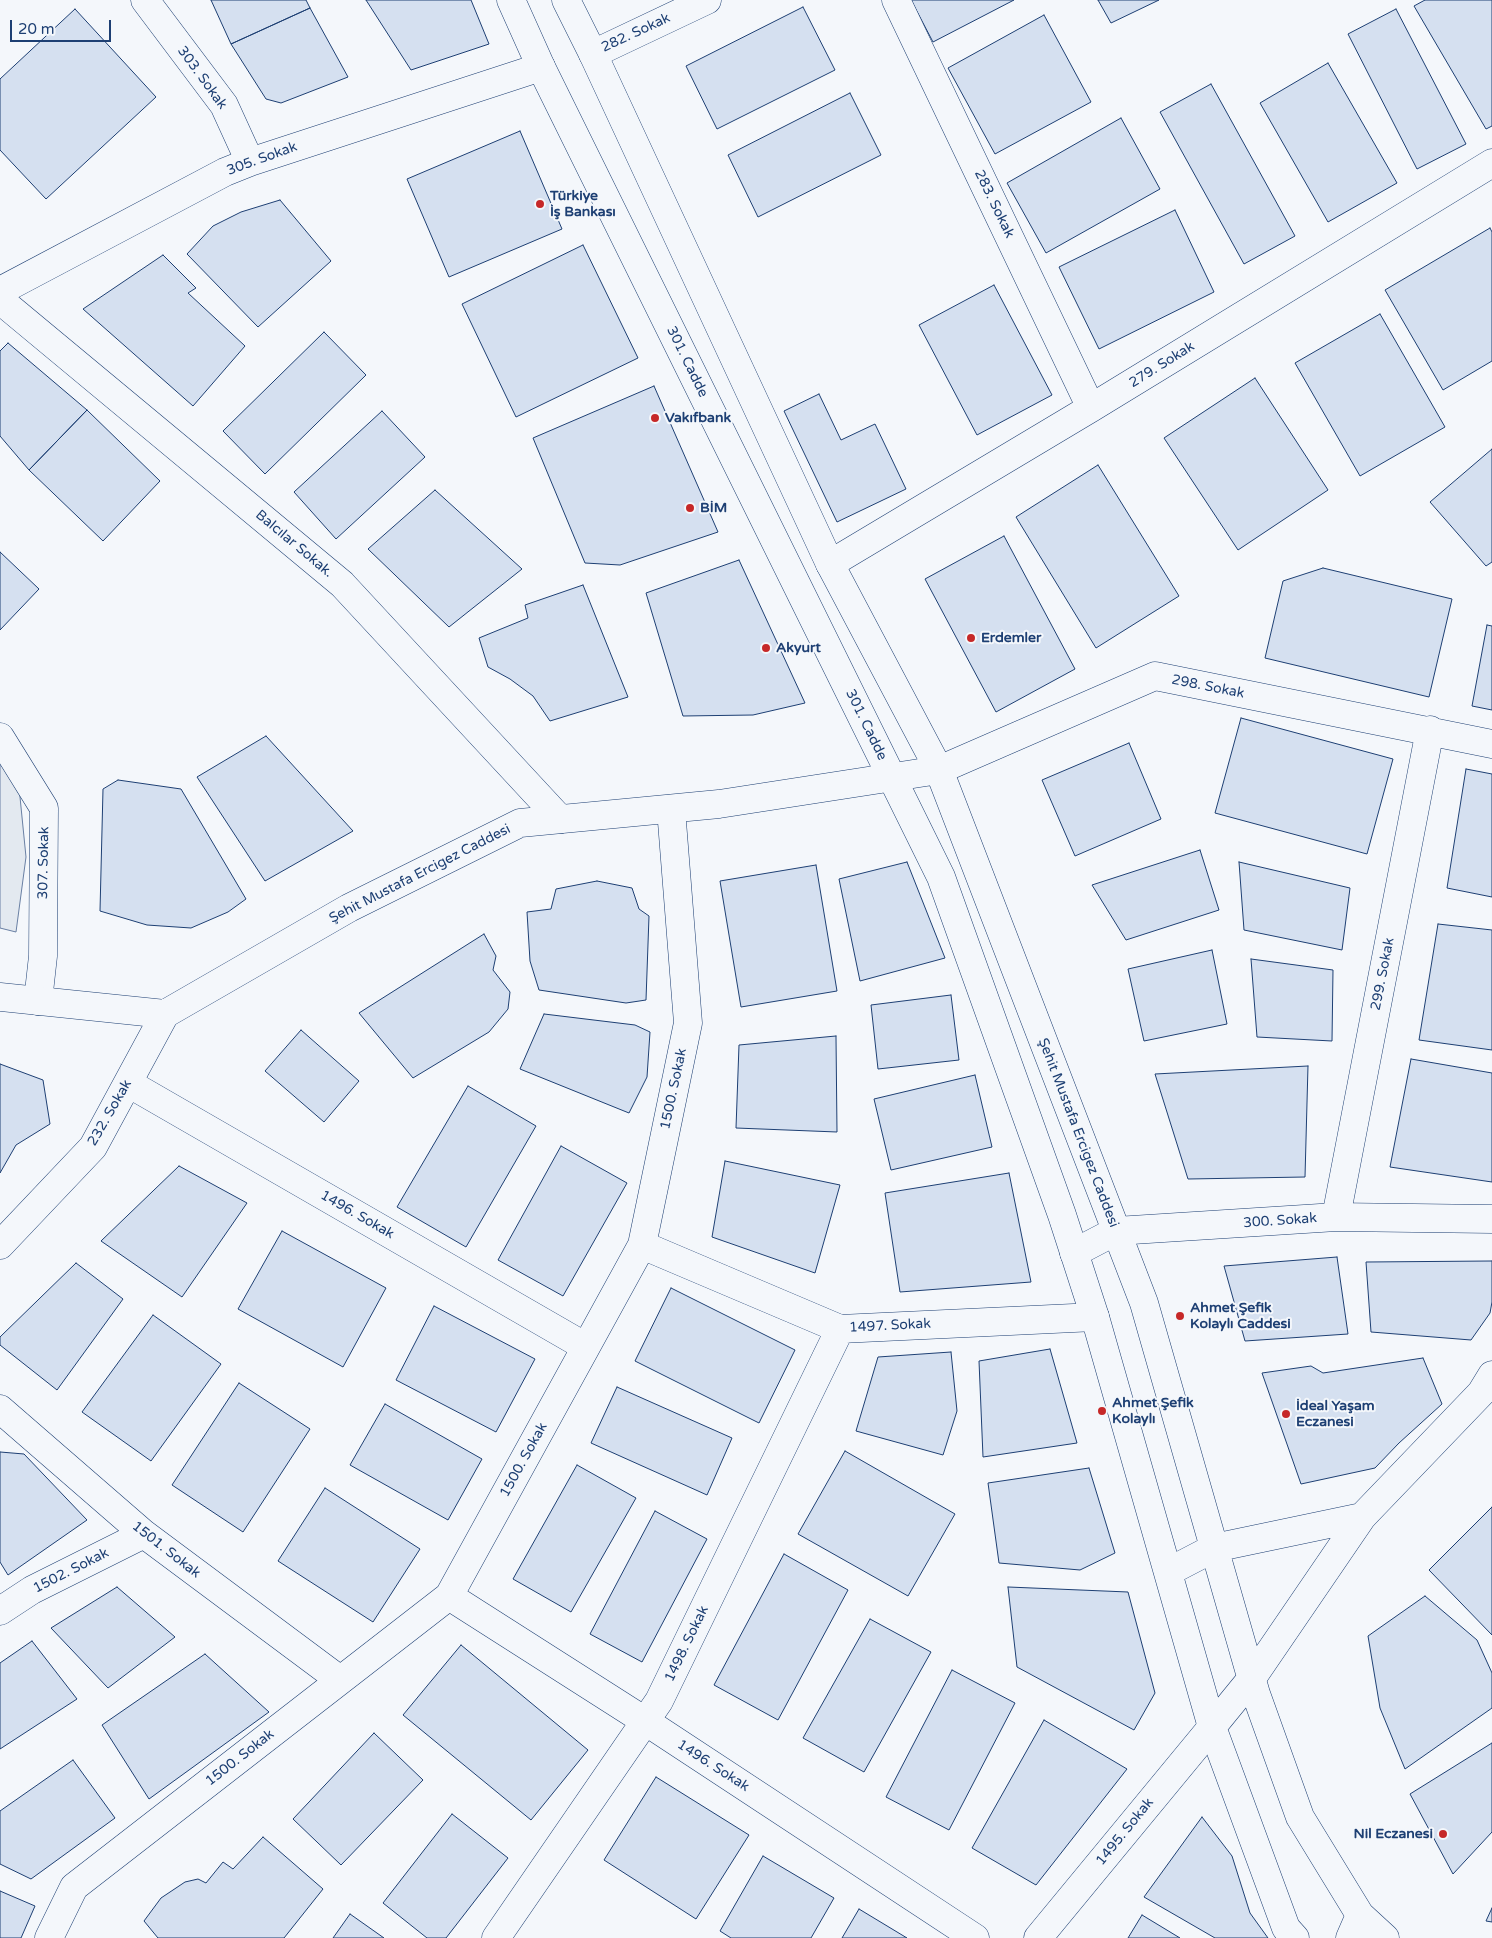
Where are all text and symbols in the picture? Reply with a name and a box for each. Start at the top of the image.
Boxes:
scale bar [12,10,114,42]
street label: 282. Sokak [599,10,673,56]
text: 20 m [18,20,55,38]
street label: 303. Sokak [174,43,230,113]
street label: 305. Sokak [225,139,299,179]
street label: 283. Sokak [970,167,1018,241]
place label: Türkiye İş Bankası [550,188,616,220]
marker: Türkiye İş Bankası [534,198,546,210]
street label: 301. Cadde [663,324,711,400]
street label: 279. Sokak [1126,338,1198,392]
place label: Vakıfbank [665,410,731,426]
marker: Vakıfbank [649,412,661,424]
place label: BİM [700,500,727,516]
marker: BİM [684,502,696,514]
street label: Balcılar Sokak. [252,507,336,581]
place label: Erdemler [981,630,1041,646]
marker: Erdemler [965,632,977,644]
place label: Akyurt [776,640,821,656]
marker: Akyurt [760,642,772,654]
street label: 298. Sokak [1170,672,1246,702]
street label: 301. Cadde [842,687,890,763]
street label: Şehit Mustafa Ercigez Caddesi [326,821,514,927]
street label: 307. Sokak [35,826,53,900]
street label: 299. Sokak [1368,936,1398,1012]
street label: Şehit Mustafa Ercigez Caddesi [1034,1036,1122,1230]
street label: 1500. Sokak [657,1047,691,1131]
street label: 232. Sokak [84,1077,136,1149]
street label: 1496. Sokak [317,1187,397,1243]
street label: 300. Sokak [1243,1210,1317,1232]
place label: Ahmet Şefik Kolaylı Caddesi [1190,1300,1291,1332]
marker: Ahmet Şefik Kolaylı Caddesi [1174,1310,1186,1322]
street label: 1497. Sokak [849,1315,931,1337]
place label: Ahmet Şefik Kolaylı [1112,1395,1194,1428]
place label: İdeal Yaşam Eczanesi [1296,1398,1375,1430]
marker: Ahmet Şefik Kolaylı [1096,1405,1108,1417]
marker: İdeal Yaşam Eczanesi [1280,1408,1292,1420]
street label: 1500. Sokak [497,1420,551,1500]
street label: 1501. Sokak [128,1518,204,1582]
street label: 1502. Sokak [30,1545,112,1597]
street label: 1498. Sokak [661,1603,713,1685]
street label: 1500. Sokak [202,1726,278,1790]
street label: 1496. Sokak [674,1736,752,1796]
street label: 1495. Sokak [1093,1795,1157,1869]
place label: Nil Eczanesi [1354,1826,1433,1842]
marker: Nil Eczanesi [1437,1828,1449,1840]

